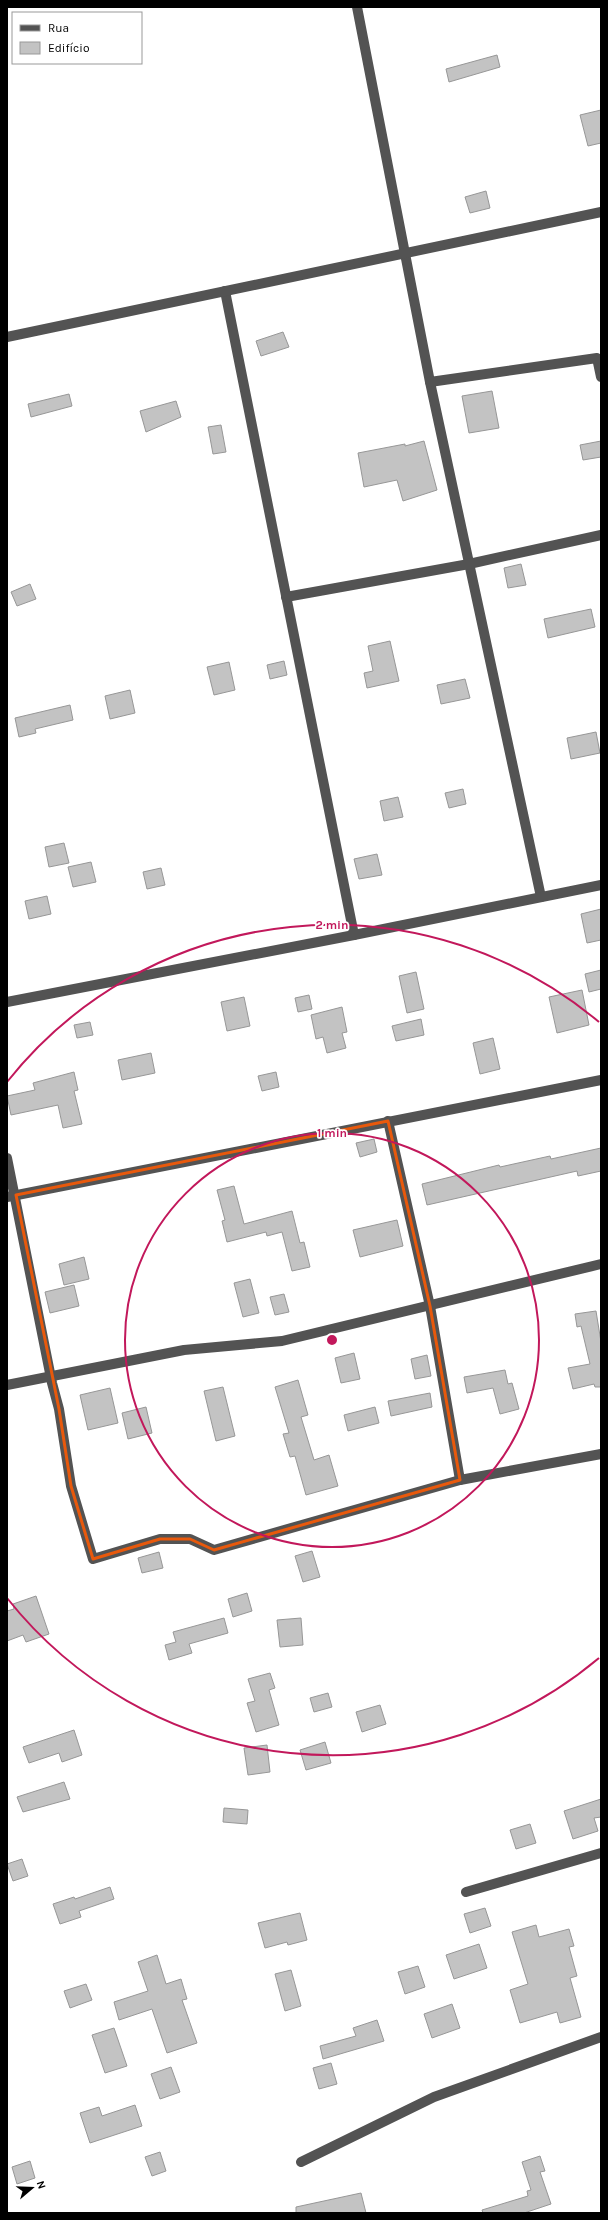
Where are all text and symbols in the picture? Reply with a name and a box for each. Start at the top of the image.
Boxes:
legend [12,12,142,64]
text: Rua [48,21,69,35]
text: Edifício [48,41,89,55]
text: 2 min [315,918,349,932]
text: 1 min [317,1126,347,1140]
centre of rings [325,1333,339,1347]
north arrow [12,2168,52,2208]
text: N [34,2179,48,2191]

